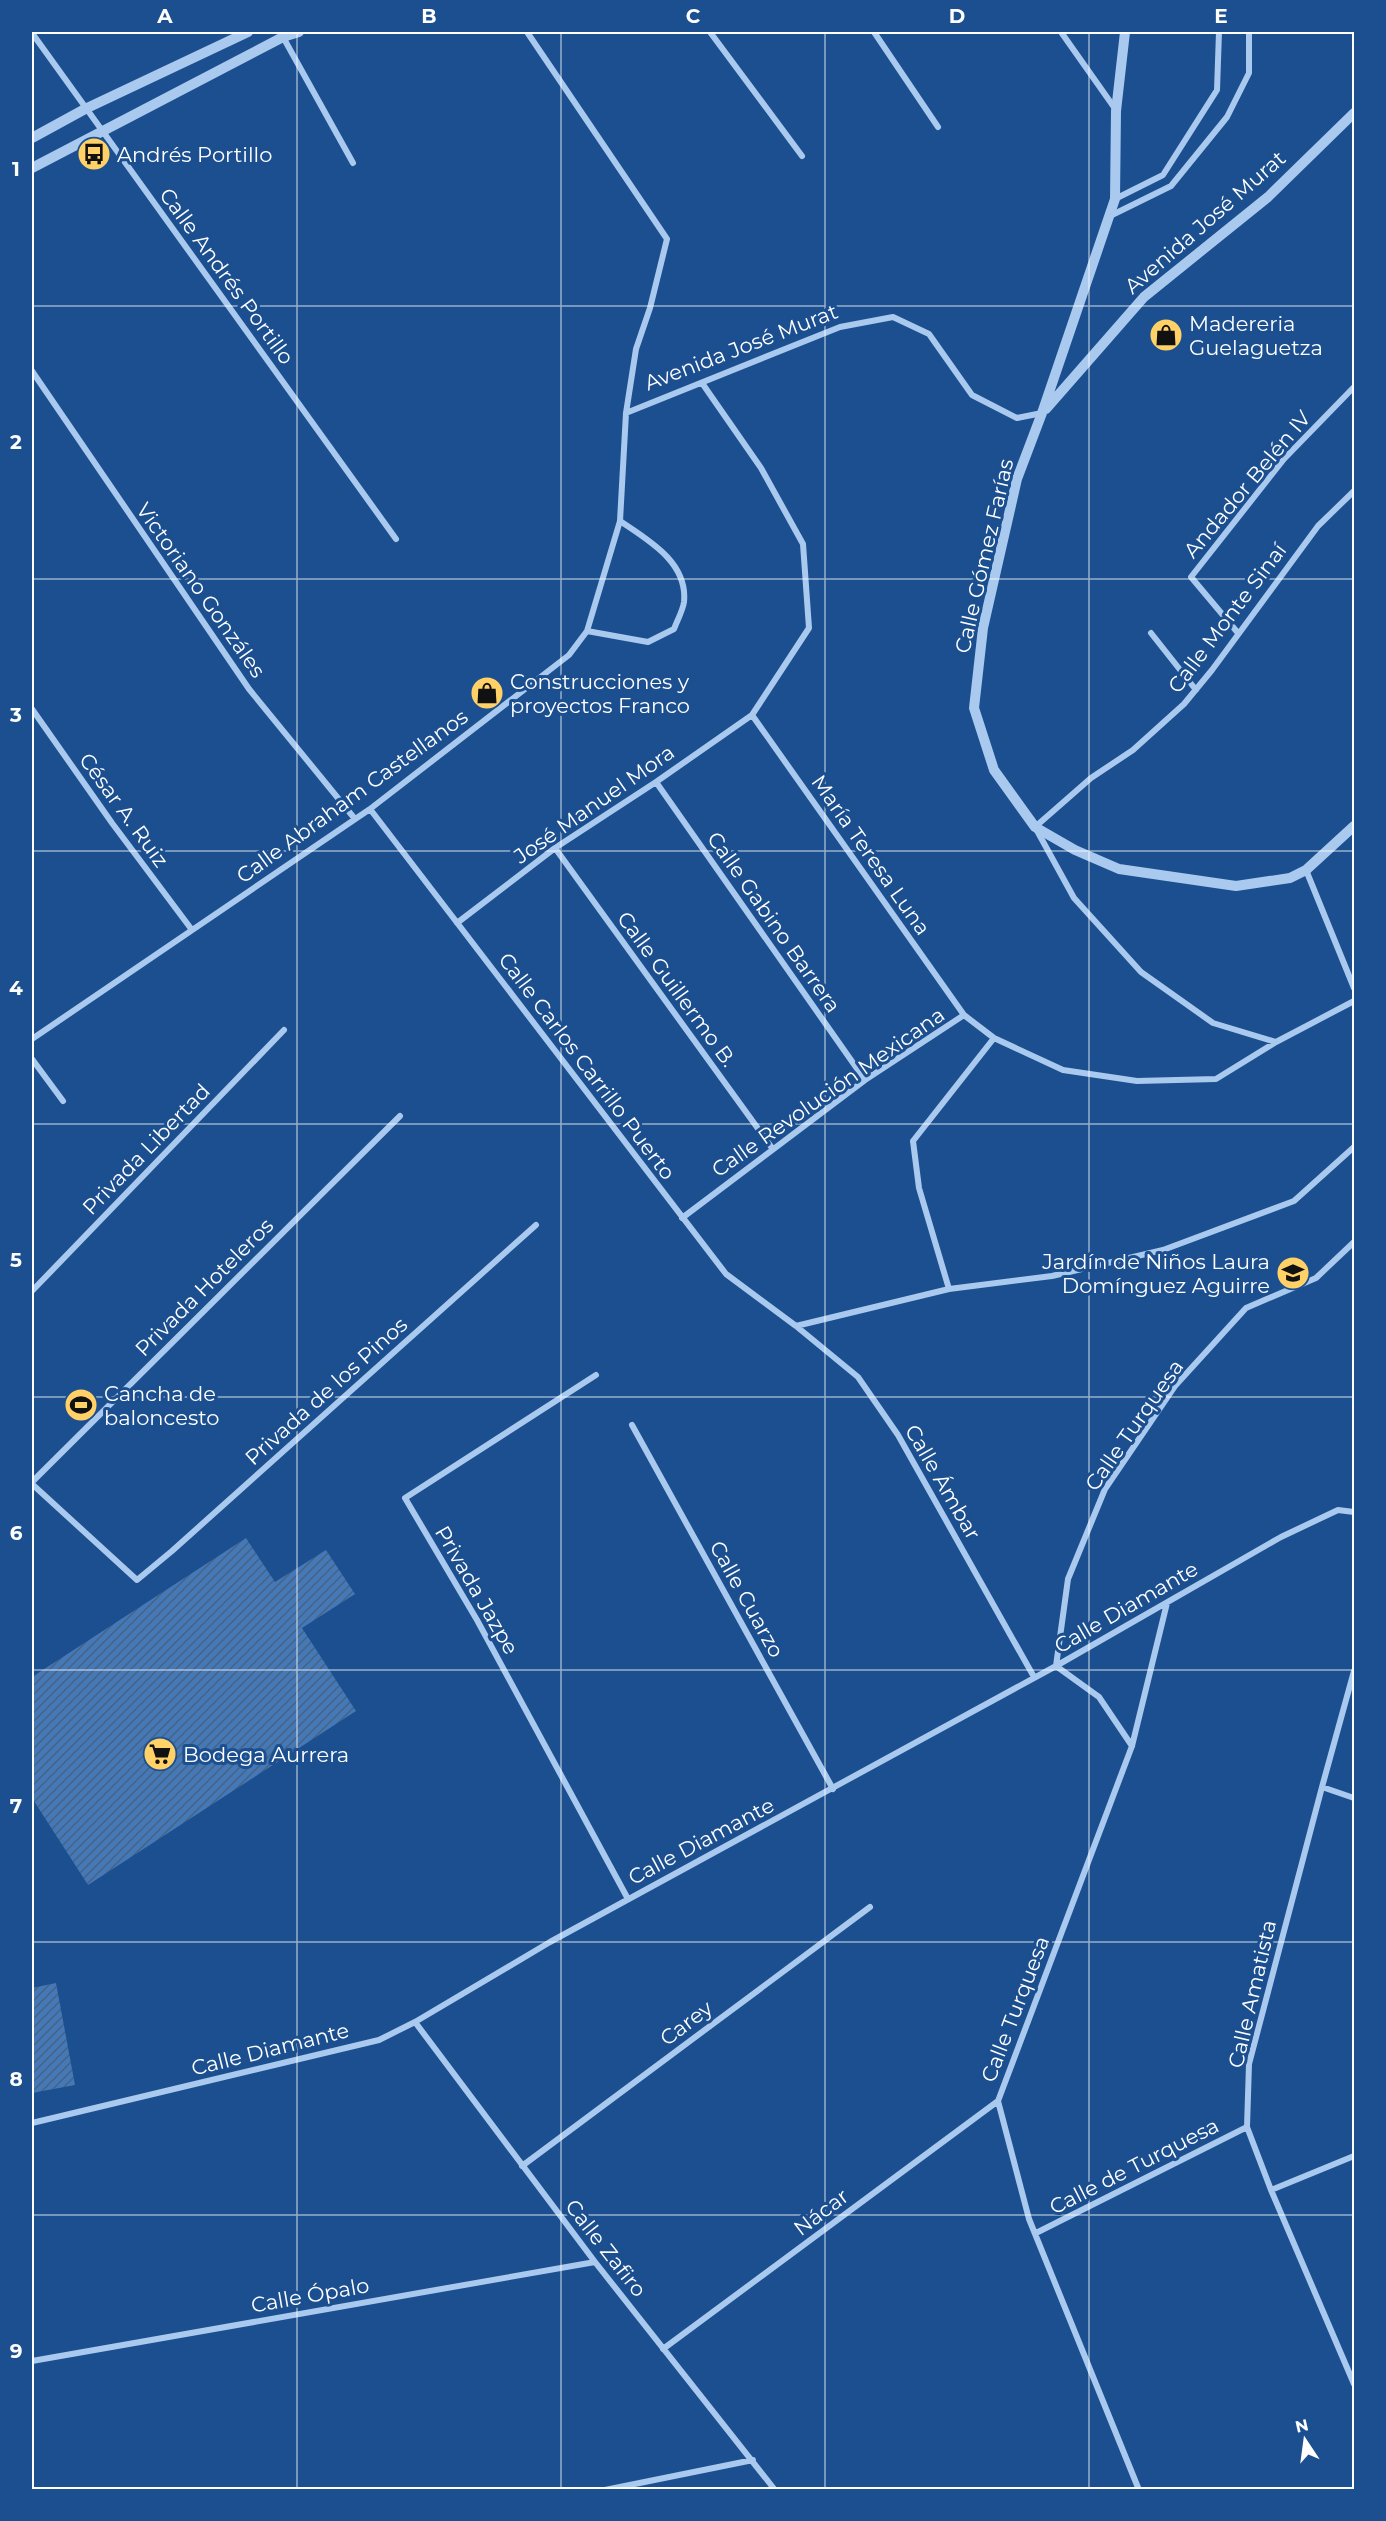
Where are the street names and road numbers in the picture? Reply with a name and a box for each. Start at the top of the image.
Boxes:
street label: Avenida José Murat [1119,145,1291,299]
street label: Calle Andrés Portillo [155,183,299,369]
street label: Avenida José Murat [641,299,841,395]
street label: Andador Belén IV [1178,405,1316,563]
street label: Calle Gómez Farías [949,456,1019,656]
street label: Victoriano Gonzáles [131,498,271,682]
street label: Calle Monte Sinaí [1163,537,1292,698]
street label: Calle Abraham Castellanos [232,704,472,888]
street label: José Manuel Mora [508,739,679,869]
street label: César A. Ruiz [74,748,174,872]
street label: María Teresa Luna [806,770,936,940]
street label: Calle Gabino Barrera [702,827,846,1017]
street label: Calle Guillermo B. [612,906,742,1072]
street label: Calle Carlos Carrillo Puerto [493,948,681,1184]
street label: Calle Revolución Mexicana [707,1002,949,1182]
street label: Privada Libertad [77,1078,215,1220]
street label: Privada Hoteleros [130,1213,278,1361]
street label: Privada de los Pinos [240,1312,412,1470]
street label: Calle Turquesa [1080,1355,1188,1495]
street label: Calle Ámbar [900,1420,986,1544]
street label: Privada Jazpe [430,1521,524,1659]
street label: Calle Cuarzo [705,1536,789,1662]
street label: Calle Diamante [1050,1556,1202,1658]
street label: Calle Diamante [624,1792,778,1890]
street label: Calle Amatista [1223,1918,1281,2070]
street label: Calle Turquesa [976,1932,1054,2086]
street label: Carey [655,1995,718,2051]
street label: Calle Diamante [189,2017,351,2081]
street label: Calle de Turquesa [1045,2112,1223,2220]
street label: Nácar [789,2183,853,2241]
street label: Calle Zafiro [560,2194,652,2302]
street label: Calle Ópalo [249,2272,371,2318]

